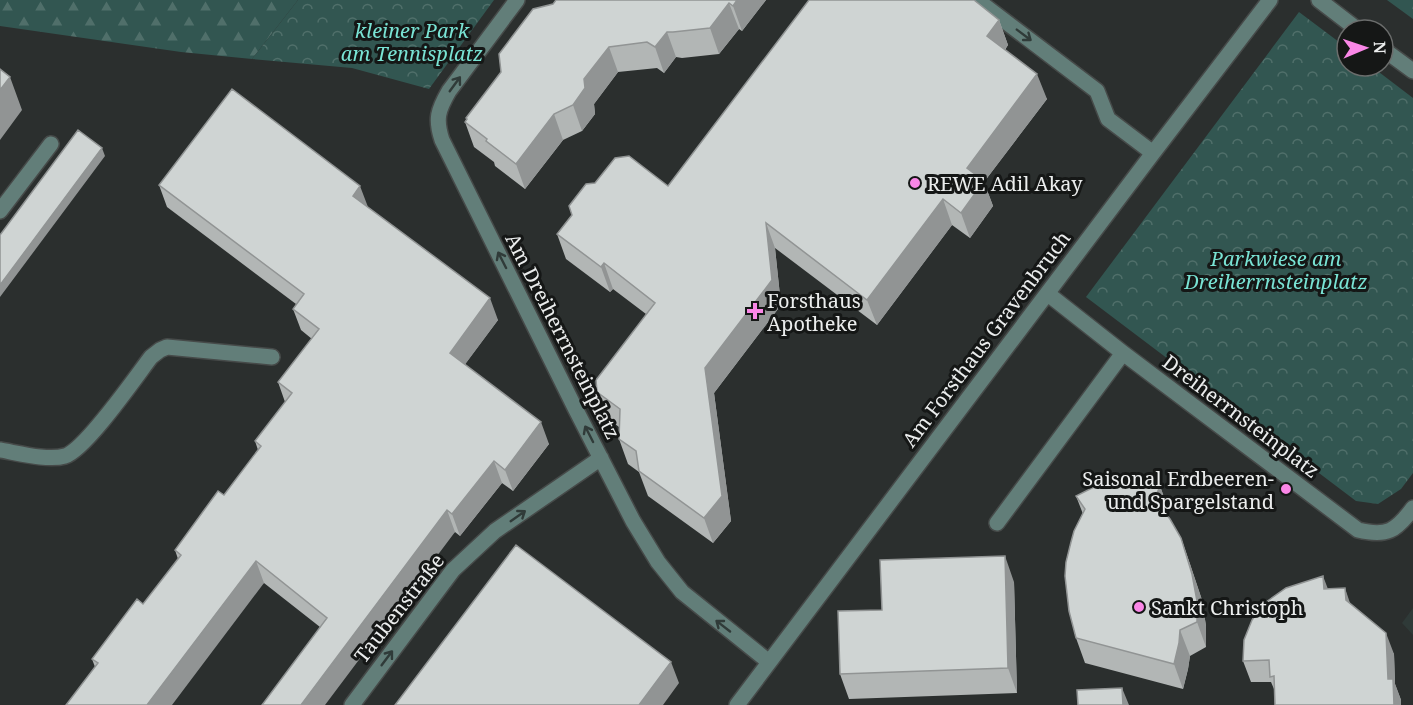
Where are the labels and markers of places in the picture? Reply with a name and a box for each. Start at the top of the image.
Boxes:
place label: REWE Adil Akay [927,170,1083,197]
marker: REWE Adil Akay [908,176,922,190]
place label: Forsthaus Apotheke [767,287,861,337]
marker: Forsthaus Apotheke [748,304,762,318]
place label: Saisonal Erdbeeren- und Spargelstand [1082,465,1274,515]
marker: Saisonal Erdbeeren- und Spargelstand [1279,482,1293,496]
place label: Sankt Christoph [1151,594,1304,621]
marker: Sankt Christoph [1132,600,1146,614]

